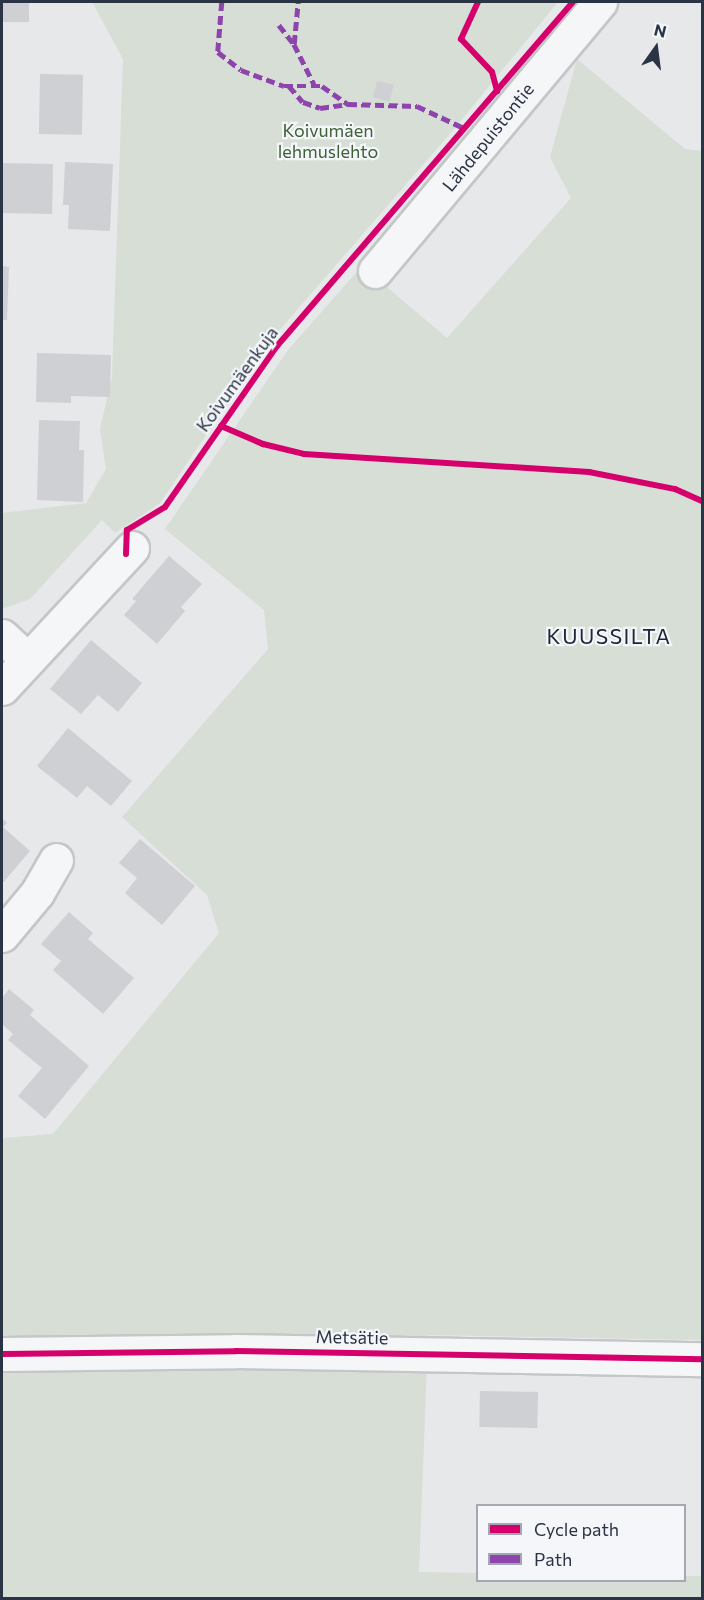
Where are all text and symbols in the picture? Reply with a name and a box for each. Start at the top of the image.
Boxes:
north arrow [626,18,686,78]
text: N [652,19,669,41]
street label: Lähdepuistontie [438,78,538,196]
park label: Koivumäen lehmuslehto [278,120,378,162]
street label: Koivumäenkuja [192,322,282,436]
district label: KUUSSILTA [547,623,671,649]
street label: Metsätie [315,1326,389,1348]
legend [476,1504,686,1582]
text: Cycle path [534,1518,619,1540]
text: Path [534,1548,572,1570]

